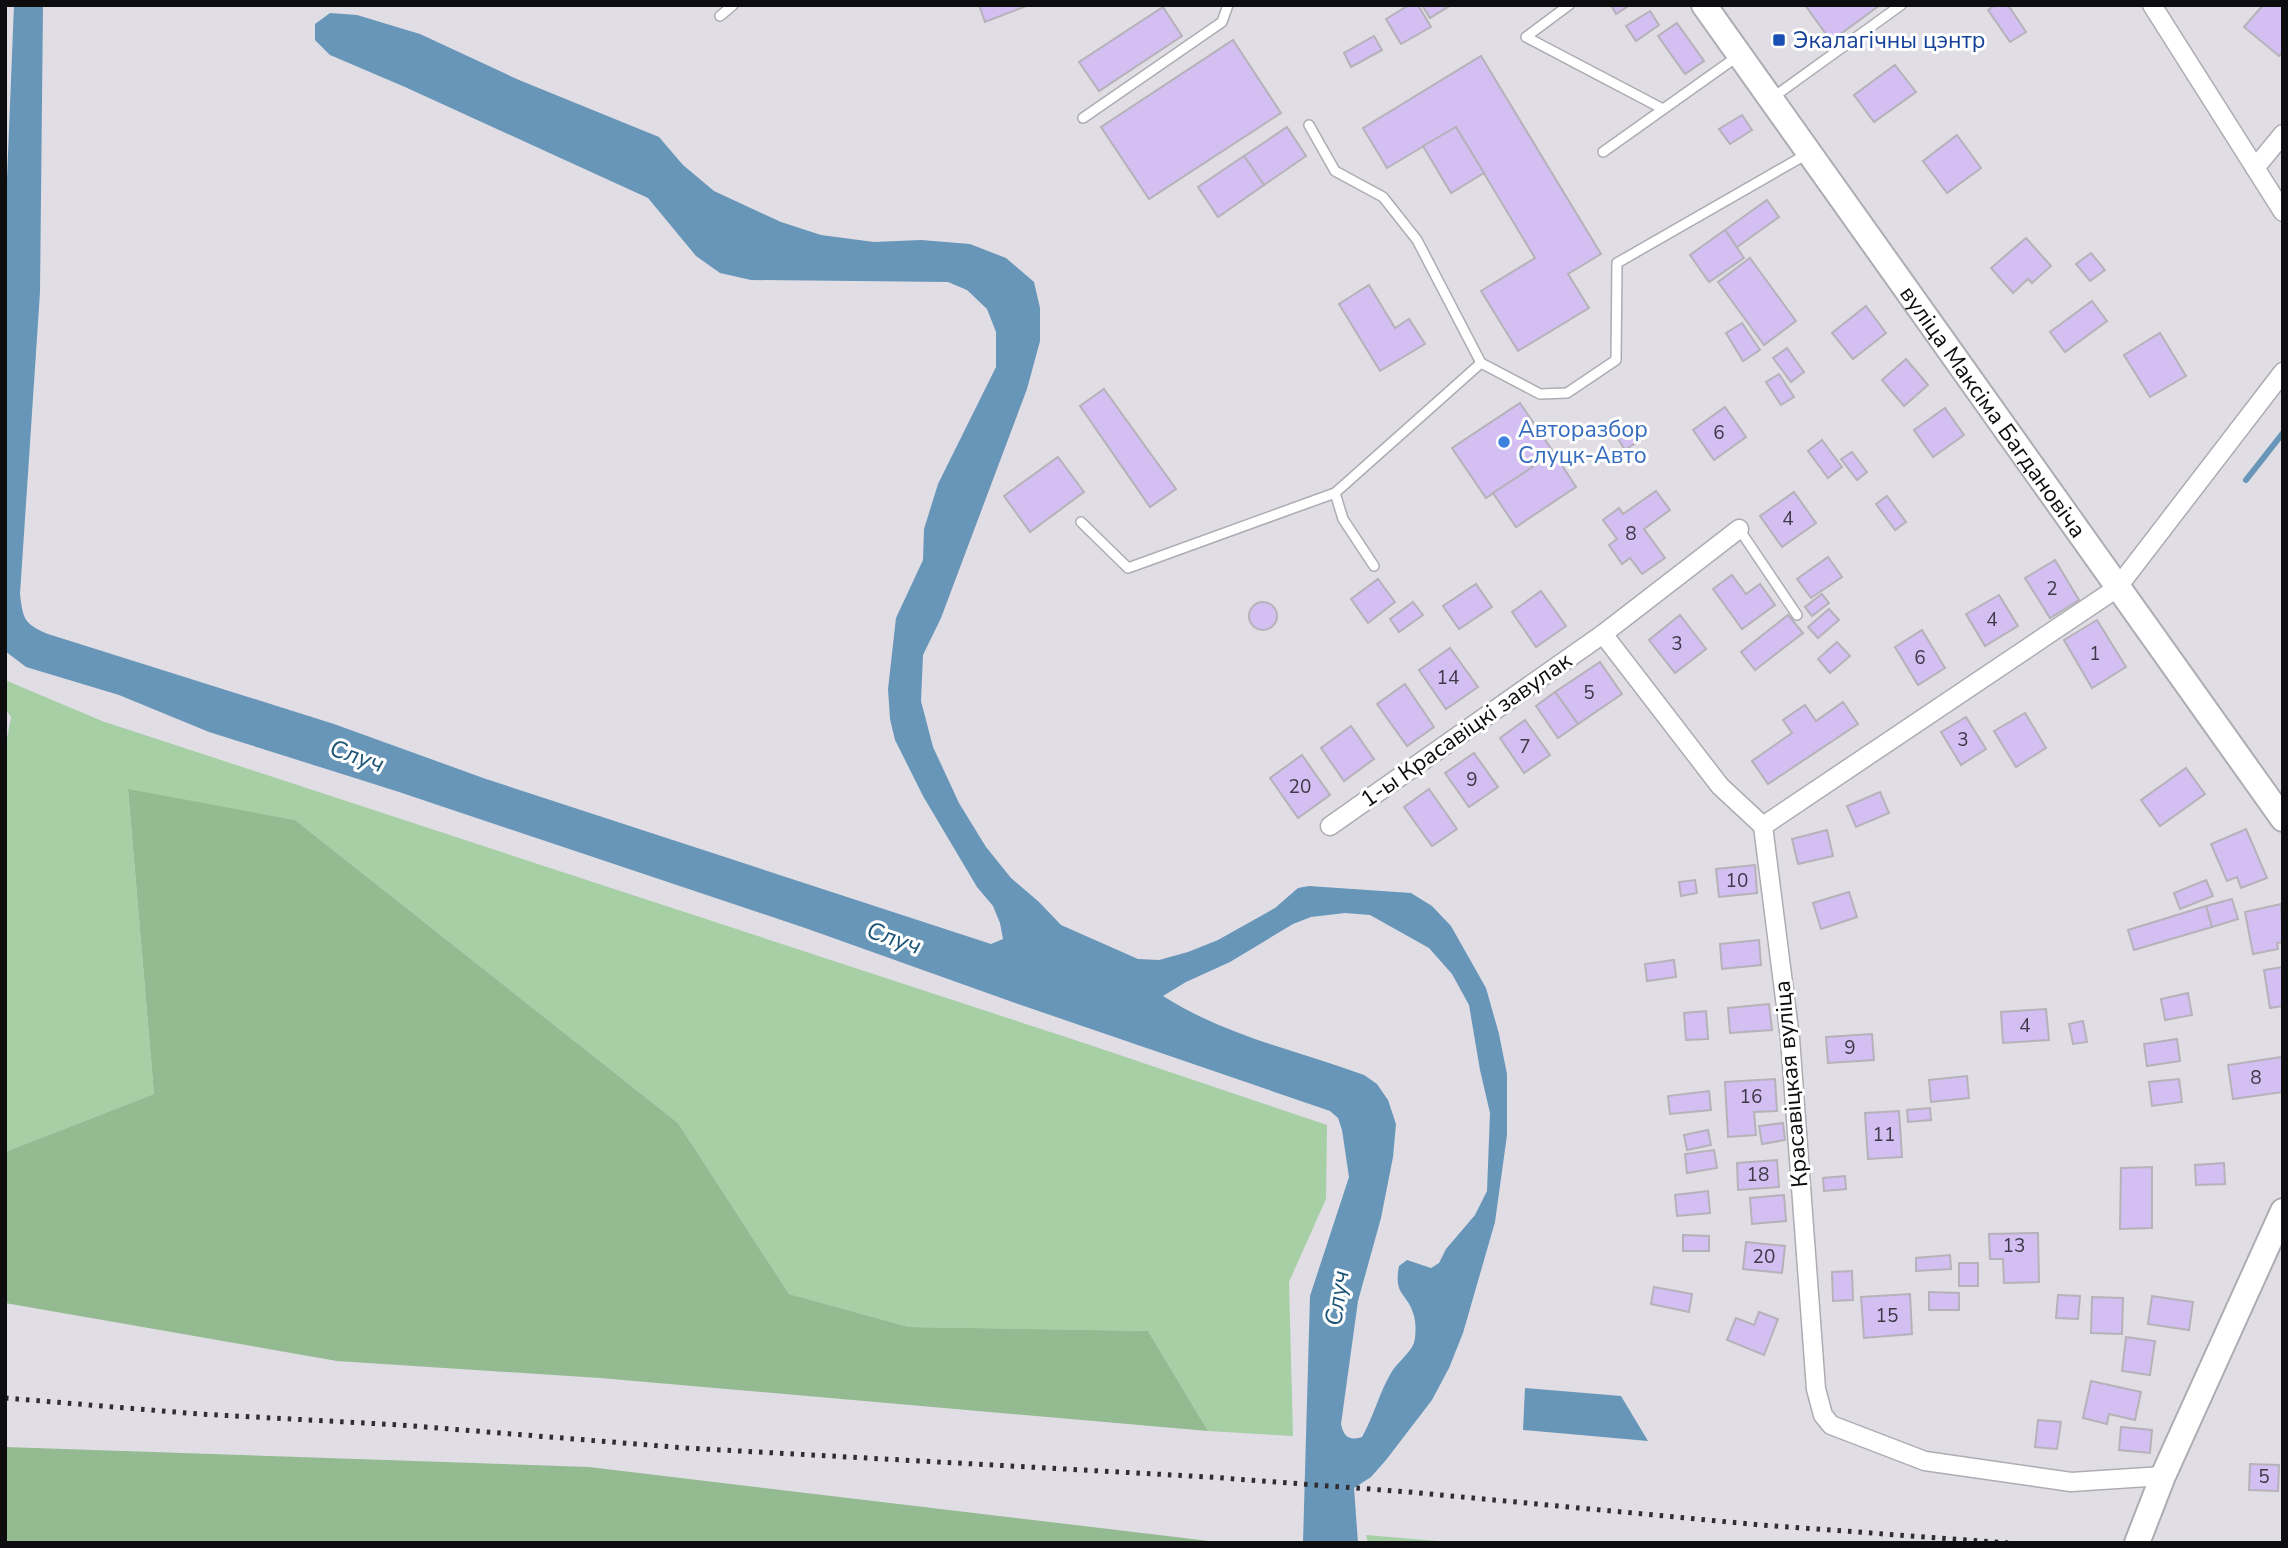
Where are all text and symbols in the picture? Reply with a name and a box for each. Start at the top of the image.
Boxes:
place label: Экалагічны цэнтр [1793,25,1985,56]
marker: Экалагічны цэнтр [1771,32,1787,48]
street label: вуліца Максіма Багдановіча [1893,279,2094,544]
place label: Авторазбор Слуцк-Авто [1518,414,1648,471]
house number: 6 [1713,420,1725,446]
marker: Авторазбор Слуцк-Авто [1496,434,1512,450]
house number: 4 [1782,506,1794,532]
house number: 8 [1625,521,1637,547]
house number: 2 [2046,576,2058,602]
house number: 4 [1986,607,1998,633]
house number: 3 [1671,631,1683,657]
house number: 1 [2089,641,2101,667]
street label: 1-ы Красавіцкі завулак [1354,645,1579,815]
house number: 6 [1914,645,1926,671]
house number: 14 [1437,665,1459,691]
house number: 5 [1583,680,1595,706]
house number: 3 [1957,727,1969,753]
water label: Случ [325,732,389,780]
house number: 7 [1519,734,1531,760]
house number: 9 [1466,767,1478,793]
house number: 20 [1289,774,1311,800]
house number: 10 [1726,868,1748,894]
water label: Случ [862,914,926,962]
street label: Красавіцкая вуліца [1767,979,1815,1189]
house number: 4 [2019,1013,2031,1039]
house number: 9 [1844,1035,1856,1061]
house number: 8 [2250,1065,2262,1091]
house number: 16 [1740,1084,1762,1110]
house number: 11 [1873,1122,1895,1148]
house number: 18 [1747,1162,1769,1188]
house number: 13 [2003,1233,2025,1259]
house number: 20 [1753,1244,1775,1270]
water label: Случ [1317,1268,1357,1328]
house number: 15 [1876,1303,1898,1329]
house number: 5 [2258,1464,2270,1490]

